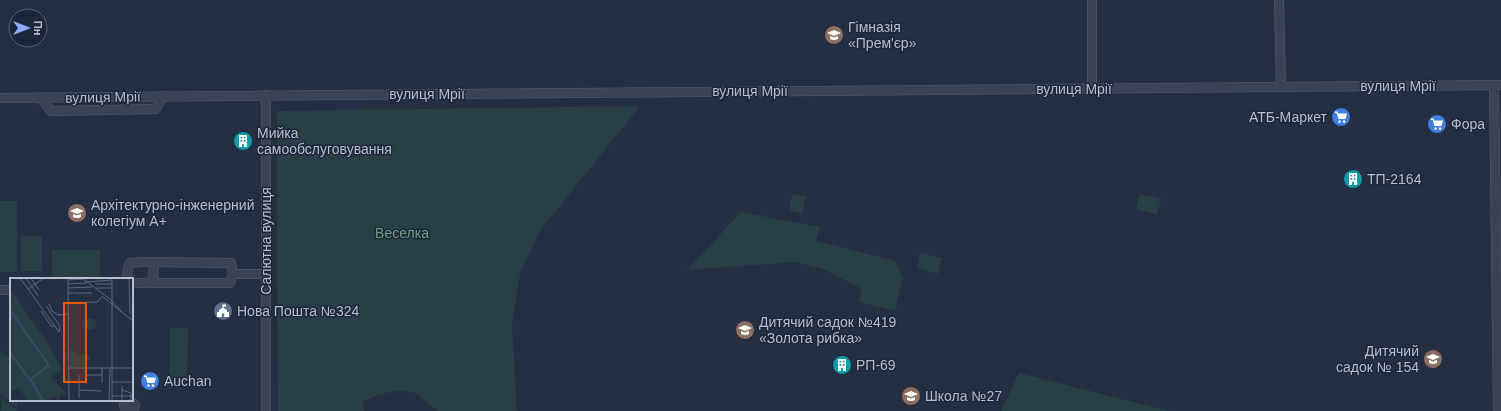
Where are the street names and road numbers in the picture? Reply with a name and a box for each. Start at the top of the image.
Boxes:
street label: вулиця Мрії [1360,78,1436,94]
street label: вулиця Мрії [1036,81,1112,97]
street label: вулиця Мрії [712,83,788,99]
street label: вулиця Мрії [389,86,465,102]
street label: вулиця Мрії [65,88,141,106]
street label: Салютна вулиця [258,187,274,295]

